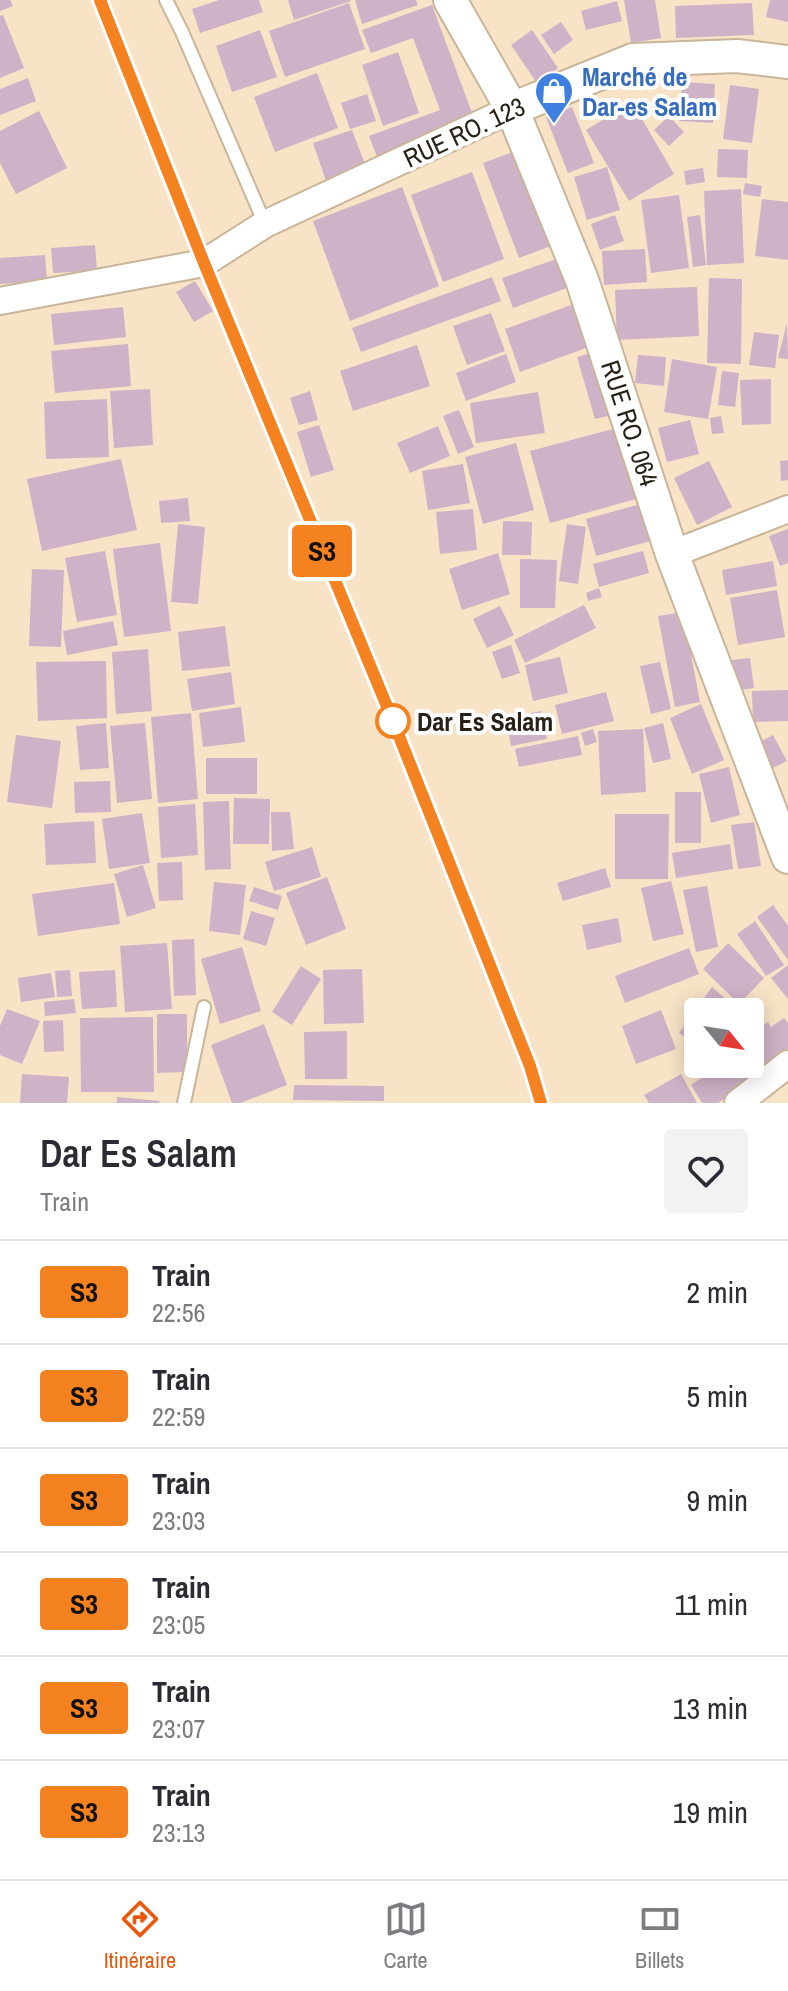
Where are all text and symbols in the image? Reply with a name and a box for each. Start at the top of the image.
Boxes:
place label: Marché de Dar-es Salam [582,59,717,124]
shop icon: Marché de Dar-es Salam [533,70,575,125]
street label: RUE RO. 123 [398,89,530,175]
street label: RUE RO. 064 [593,356,667,491]
line badge: S3 [286,525,358,577]
text: S3 [308,532,336,570]
marker: Dar Es Salam [376,704,410,738]
place label: Dar Es Salam [417,704,553,739]
north arrow [684,998,764,1078]
map controls [684,998,764,1078]
text: Dar Es Salam [40,1128,237,1179]
button: heart [664,1129,748,1213]
text: Train [40,1184,89,1219]
text: Train [152,1255,211,1295]
text: 2 min [686,1272,748,1312]
text: S3 [70,1273,98,1311]
text: 22:56 [152,1295,205,1330]
text: Train [152,1359,211,1399]
text: 5 min [686,1376,748,1416]
text: S3 [70,1377,98,1415]
text: 22:59 [152,1399,205,1434]
text: Train [152,1463,211,1503]
text: 9 min [686,1480,748,1520]
text: S3 [70,1481,98,1519]
text: 23:03 [152,1503,205,1538]
text: Train [152,1567,211,1607]
text: 11 min [675,1584,748,1624]
text: S3 [70,1585,98,1623]
text: 23:05 [152,1607,205,1642]
text: Train [152,1671,211,1711]
text: 13 min [673,1688,748,1728]
text: S3 [70,1689,98,1727]
text: 23:07 [152,1711,205,1746]
text: Train [152,1775,211,1815]
text: 19 min [673,1792,748,1832]
text: S3 [70,1793,98,1831]
text: 23:13 [152,1815,205,1850]
tab: Itinéraire [104,1897,176,1975]
tab: Carte [383,1897,428,1975]
tab: Billets [635,1897,684,1975]

